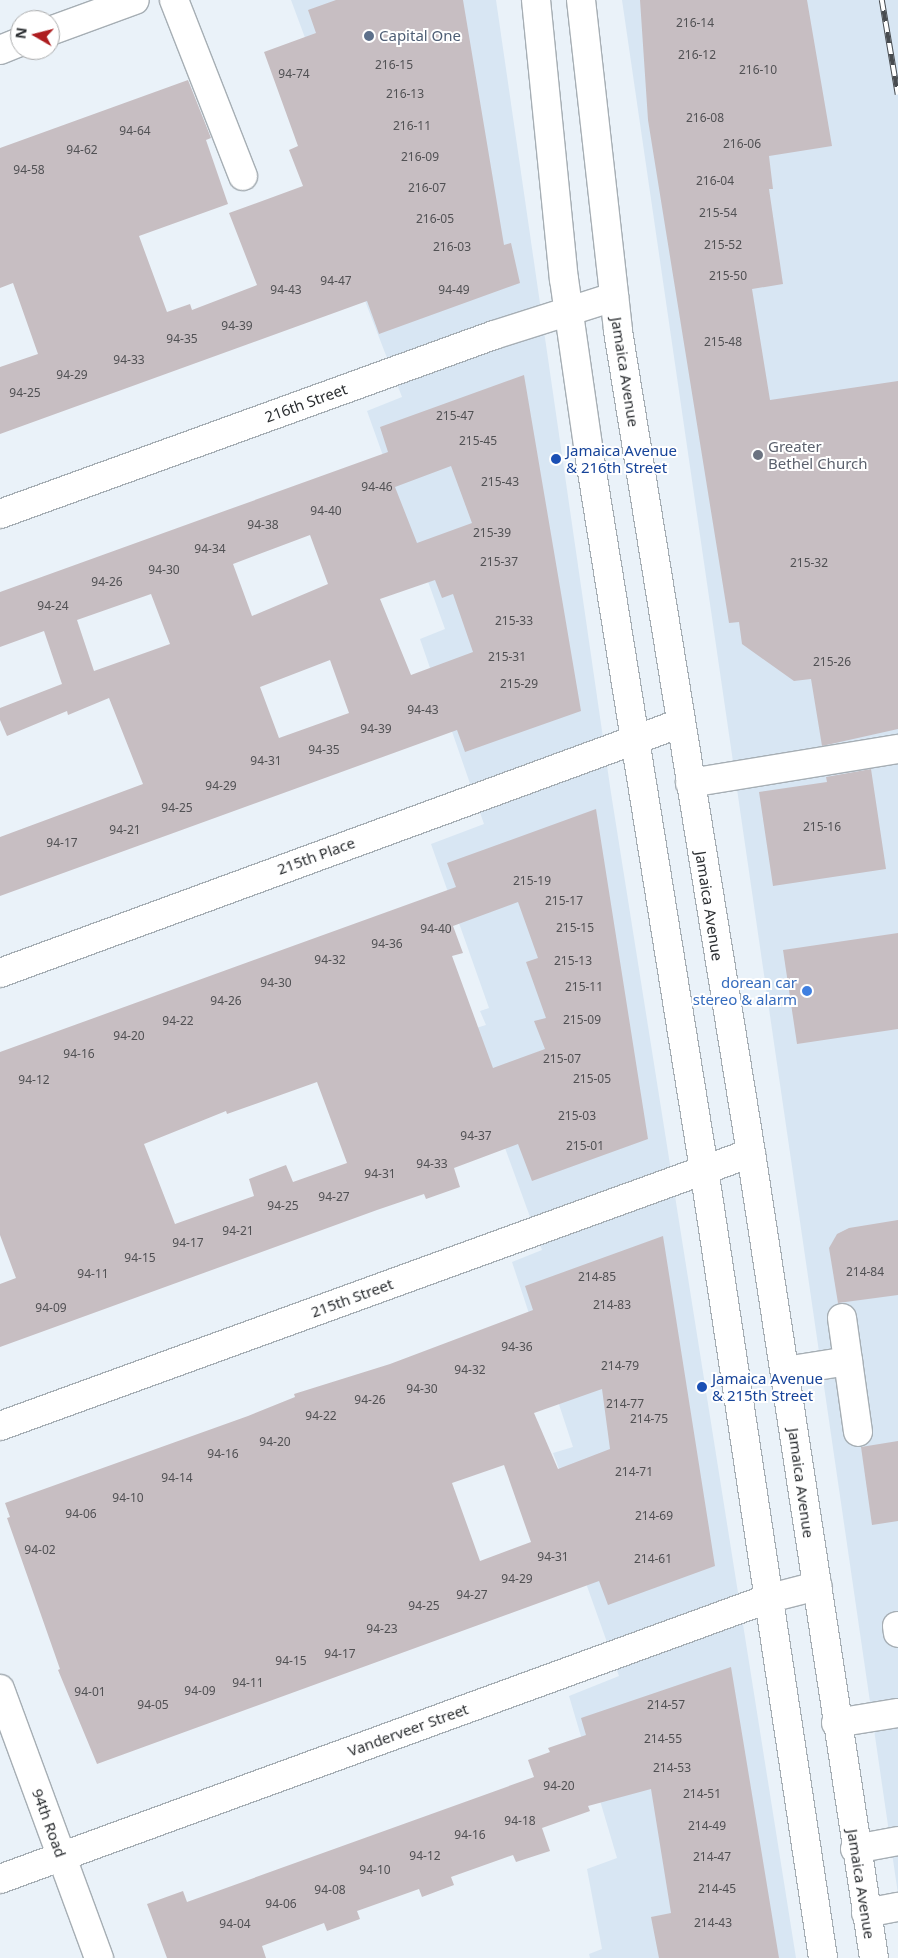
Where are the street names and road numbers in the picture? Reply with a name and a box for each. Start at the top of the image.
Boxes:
street label: Jamaica Avenue [607,316,643,428]
street label: 216th Street [262,380,350,426]
street label: 215th Place [275,834,357,878]
street label: Jamaica Avenue [691,850,727,962]
street label: 215th Street [308,1275,396,1321]
street label: Jamaica Avenue [784,1427,818,1539]
street label: Vanderveer Street [345,1700,471,1760]
street label: 94th Road [28,1786,70,1860]
street label: Jamaica Avenue [843,1828,879,1940]

